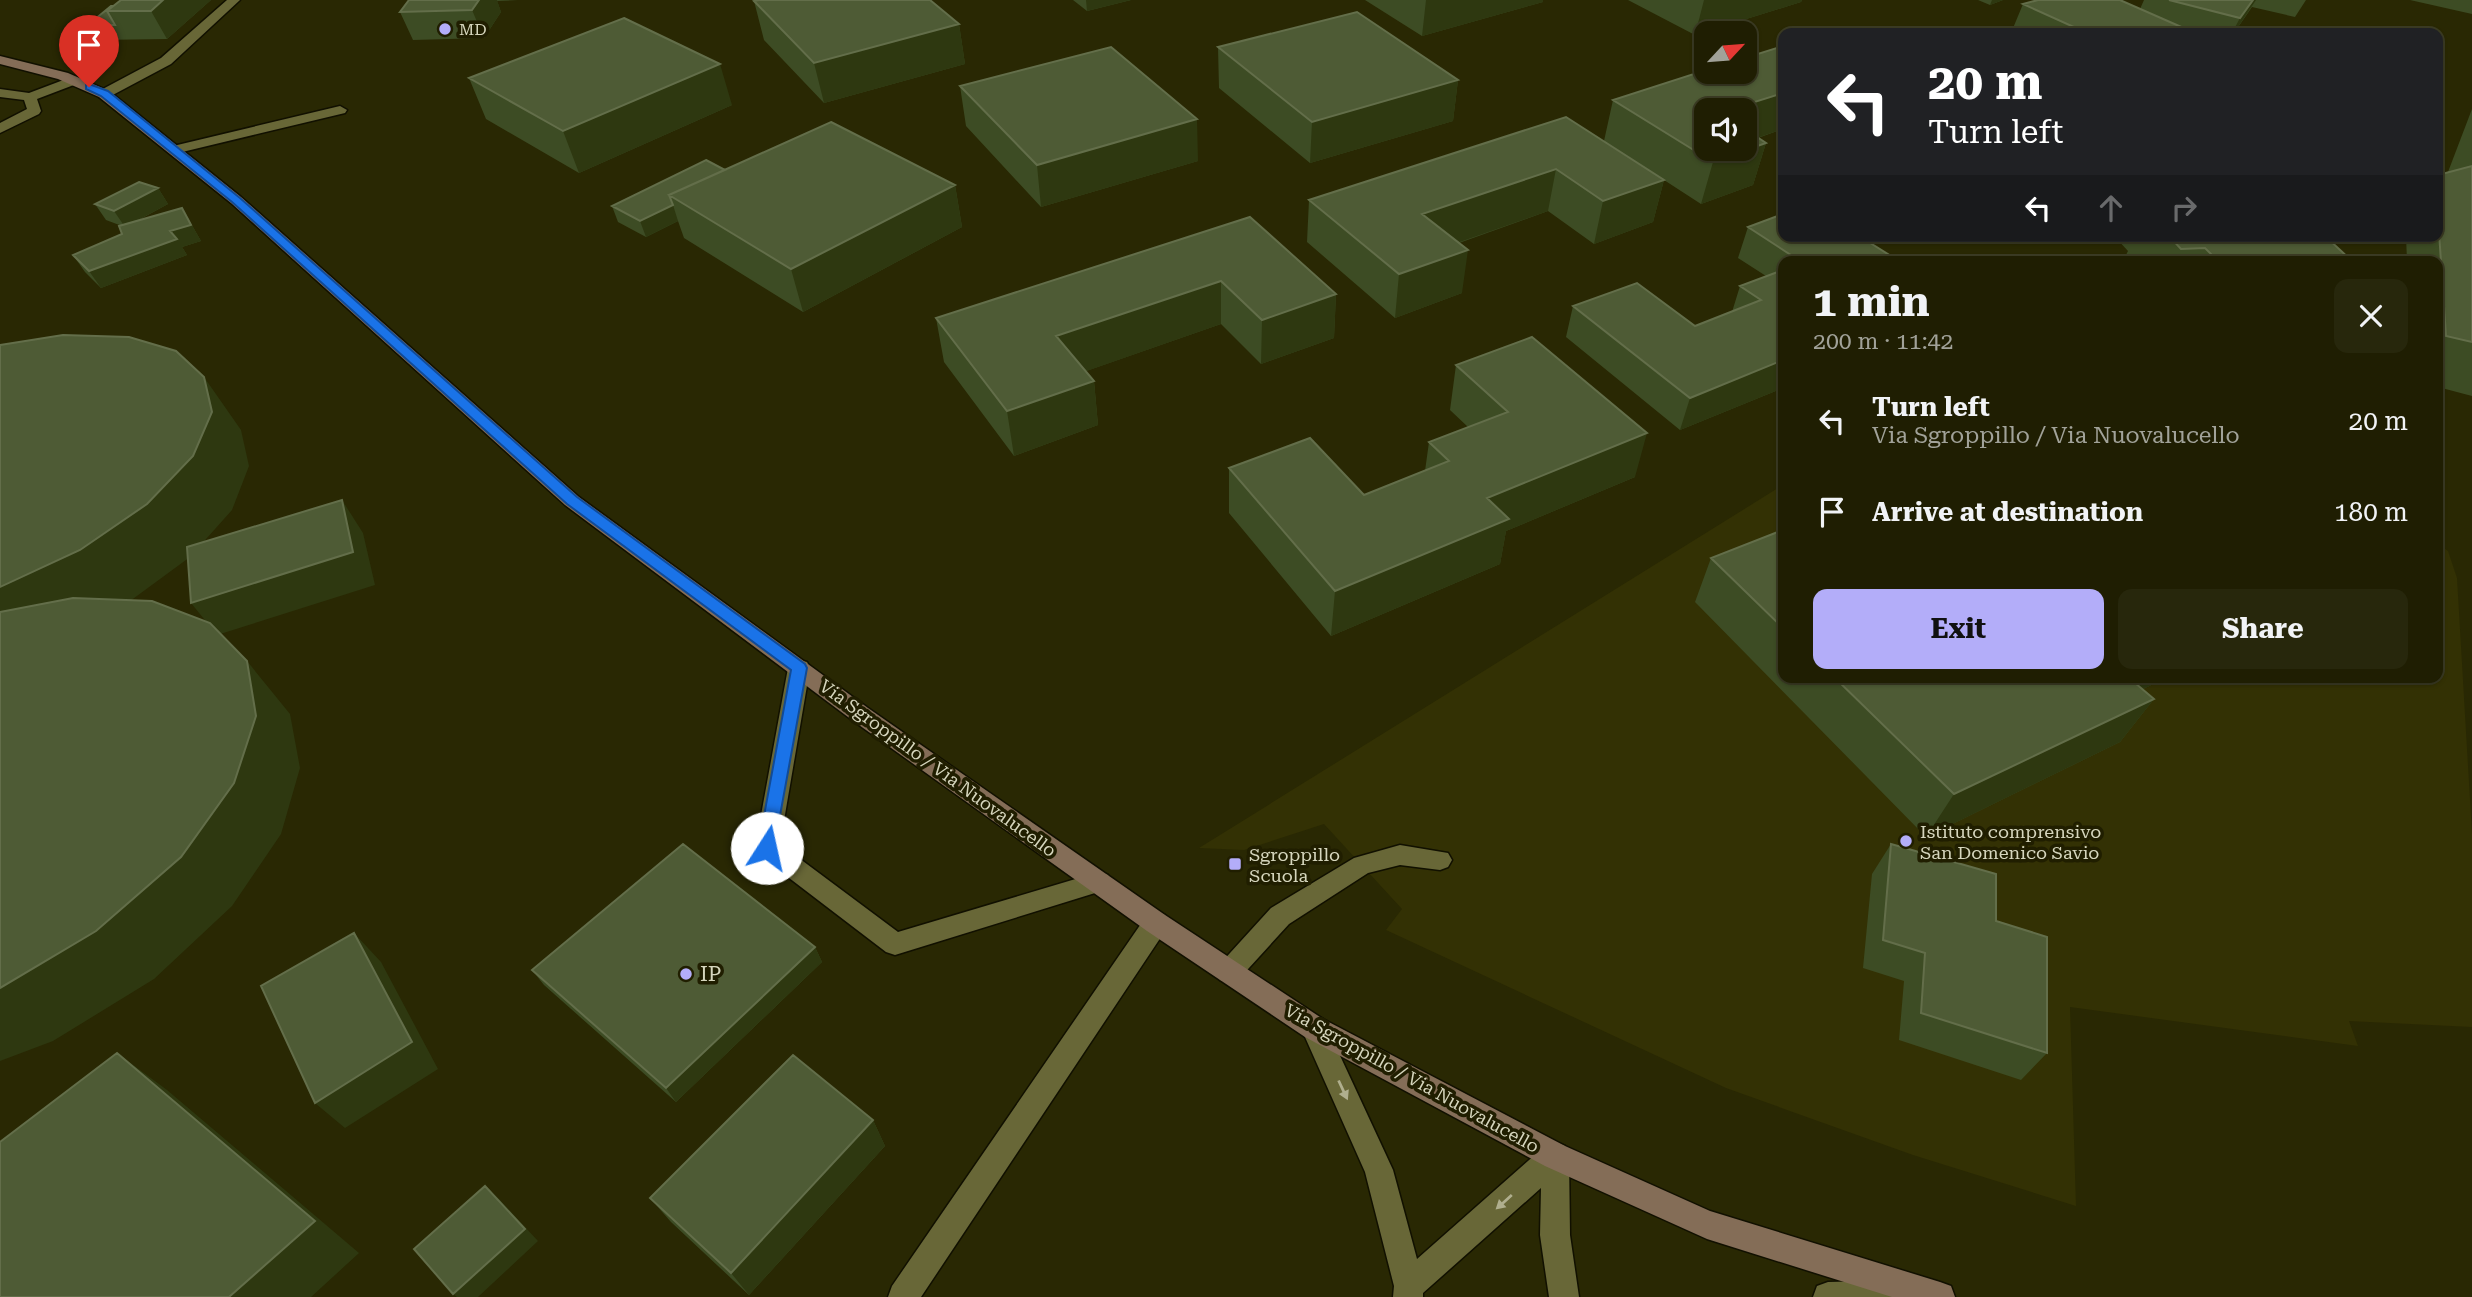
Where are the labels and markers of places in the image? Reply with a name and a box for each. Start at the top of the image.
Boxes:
pin [59,15,119,87]
place label: MD [459,20,487,39]
marker: MD [437,21,453,37]
place label: Istituto comprensivo San Domenico Savio [1920,821,2101,863]
marker: Istituto comprensivo San Domenico Savio [1898,833,1914,849]
place label: Sgroppillo Scuola [1249,844,1340,886]
marker: Sgroppillo Scuola [1227,856,1243,872]
place label: IP [700,962,721,986]
marker: IP [678,966,694,982]

